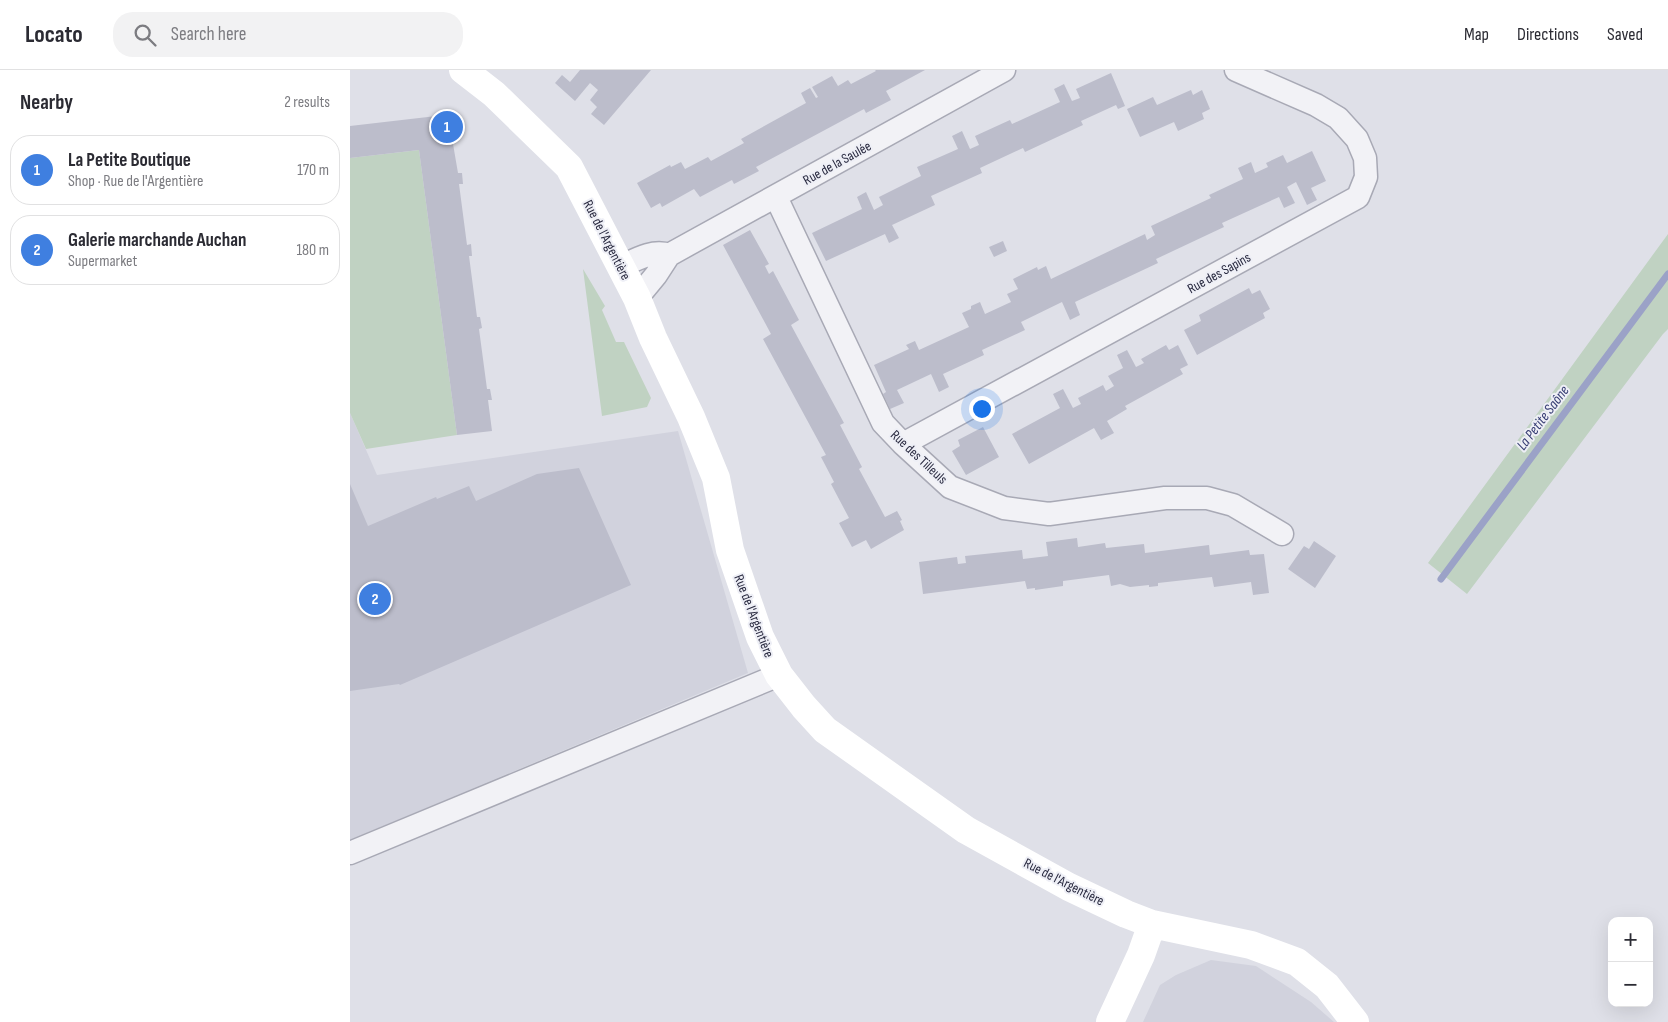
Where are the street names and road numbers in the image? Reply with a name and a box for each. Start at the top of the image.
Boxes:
street label: Rue de la Saulée [800,137,874,189]
street label: Rue de l'Argentière [580,197,634,283]
street label: Rue des Sapins [1184,249,1254,297]
street label: Rue des Tilleuls [887,426,951,488]
street label: Rue de l'Argentière [730,572,778,660]
street label: Rue de l'Argentière [1021,855,1107,909]

